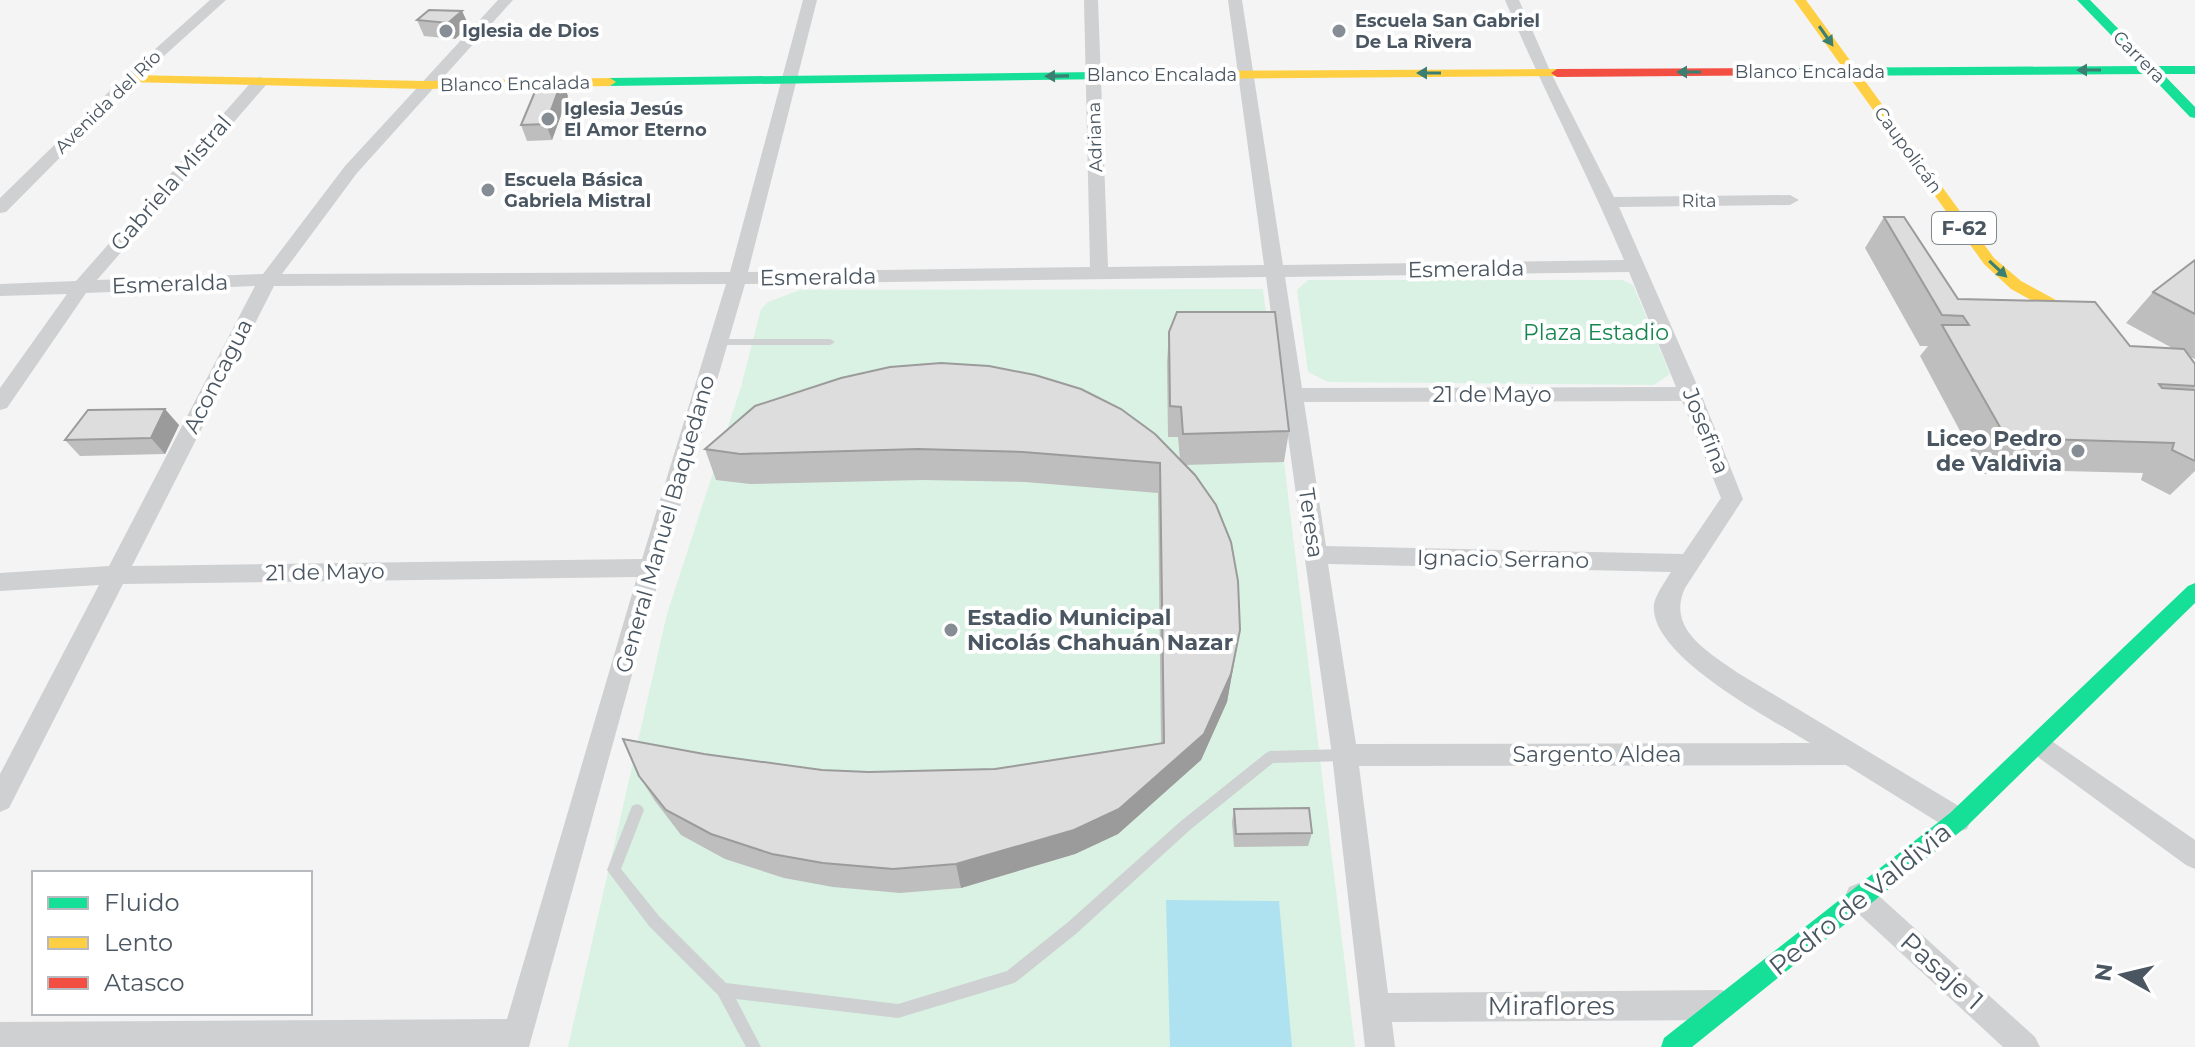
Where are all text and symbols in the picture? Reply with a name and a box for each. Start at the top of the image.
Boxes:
place label: Escuela San Gabriel De La Rivera [1355,10,1540,53]
place label: Iglesia de Dios [462,20,599,42]
marker: Iglesia de Dios [437,22,455,40]
marker: Escuela San Gabriel De La Rivera [1330,22,1348,40]
one-way arrow [1818,25,1833,46]
street label: Carrera [2108,26,2170,88]
street label: Avenida del Río [50,46,166,158]
street label: Blanco Encalada [1735,61,1885,83]
street label: Blanco Encalada [1087,64,1237,86]
one-way arrow [2076,64,2101,76]
one-way arrow [1676,66,1701,78]
one-way arrow [1416,67,1441,79]
one-way arrow [1044,70,1069,82]
street label: Blanco Encalada [440,72,590,96]
place label: Iglesia Jesús El Amor Eterno [564,98,707,141]
street label: Adriana [1083,101,1107,173]
street label: Caupolicán [1869,103,1947,197]
street label: Gabriela Mistral [105,110,237,256]
marker: Iglesia Jesús El Amor Eterno [539,110,557,128]
place label: Escuela Básica Gabriela Mistral [504,169,651,212]
marker: Escuela Básica Gabriela Mistral [479,181,497,199]
street label: Rita [1681,190,1717,212]
road number: F-62 [1932,212,1996,244]
street label: Esmeralda [1407,254,1525,284]
one-way arrow [1988,259,2007,278]
street label: Esmeralda [759,262,877,292]
street label: Esmeralda [111,268,229,300]
street label: Aconcagua [178,314,258,438]
park label: Plaza Estadio [1523,319,1669,346]
street label: General Manuel Baquedano [609,372,721,676]
street label: 21 de Mayo [1432,381,1552,408]
street label: Josefina [1676,383,1735,478]
place label: Liceo Pedro de Valdivia [1926,425,2062,477]
marker: Liceo Pedro de Valdivia [2069,442,2087,460]
street label: Teresa [1293,486,1329,560]
street label: Ignacio Serrano [1417,544,1589,574]
street label: 21 de Mayo [265,557,385,587]
place label: Estadio Municipal Nicolás Chahuán Nazar [967,604,1233,656]
marker: Estadio Municipal Nicolás Chahuán Nazar [942,621,960,639]
street label: Sargento Aldea [1513,741,1681,768]
street label: Pedro de Valdivia [1762,816,1958,982]
legend [32,871,312,1015]
text: Fluido [104,888,180,917]
street label: Pasaje 1 [1894,925,1990,1017]
text: Lento [104,928,173,957]
north arrow [2083,935,2163,1015]
text: N [2089,962,2118,983]
text: Atasco [104,968,185,997]
street label: Miraflores [1487,990,1615,1022]

